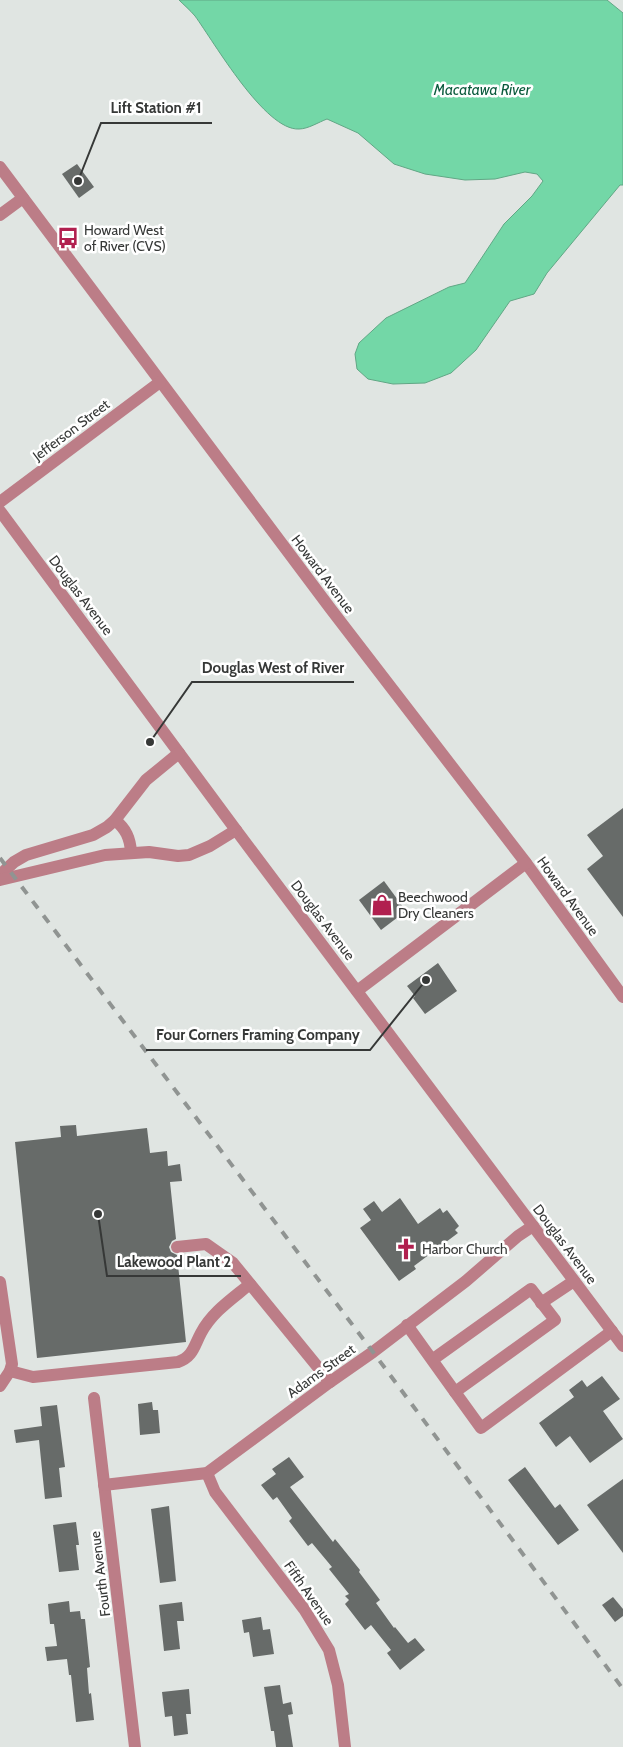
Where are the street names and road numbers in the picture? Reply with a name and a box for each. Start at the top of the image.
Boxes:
street label: Jefferson Street [28,395,113,465]
street label: Howard Avenue [288,531,358,617]
street label: Douglas Avenue [45,551,117,639]
street label: Howard Avenue [533,853,603,939]
street label: Douglas Avenue [287,876,359,964]
street label: Douglas Avenue [529,1200,601,1288]
street label: Adams Street [283,1340,359,1402]
street label: Fourth Avenue [86,1530,114,1618]
street label: Fifth Avenue [280,1557,338,1629]

